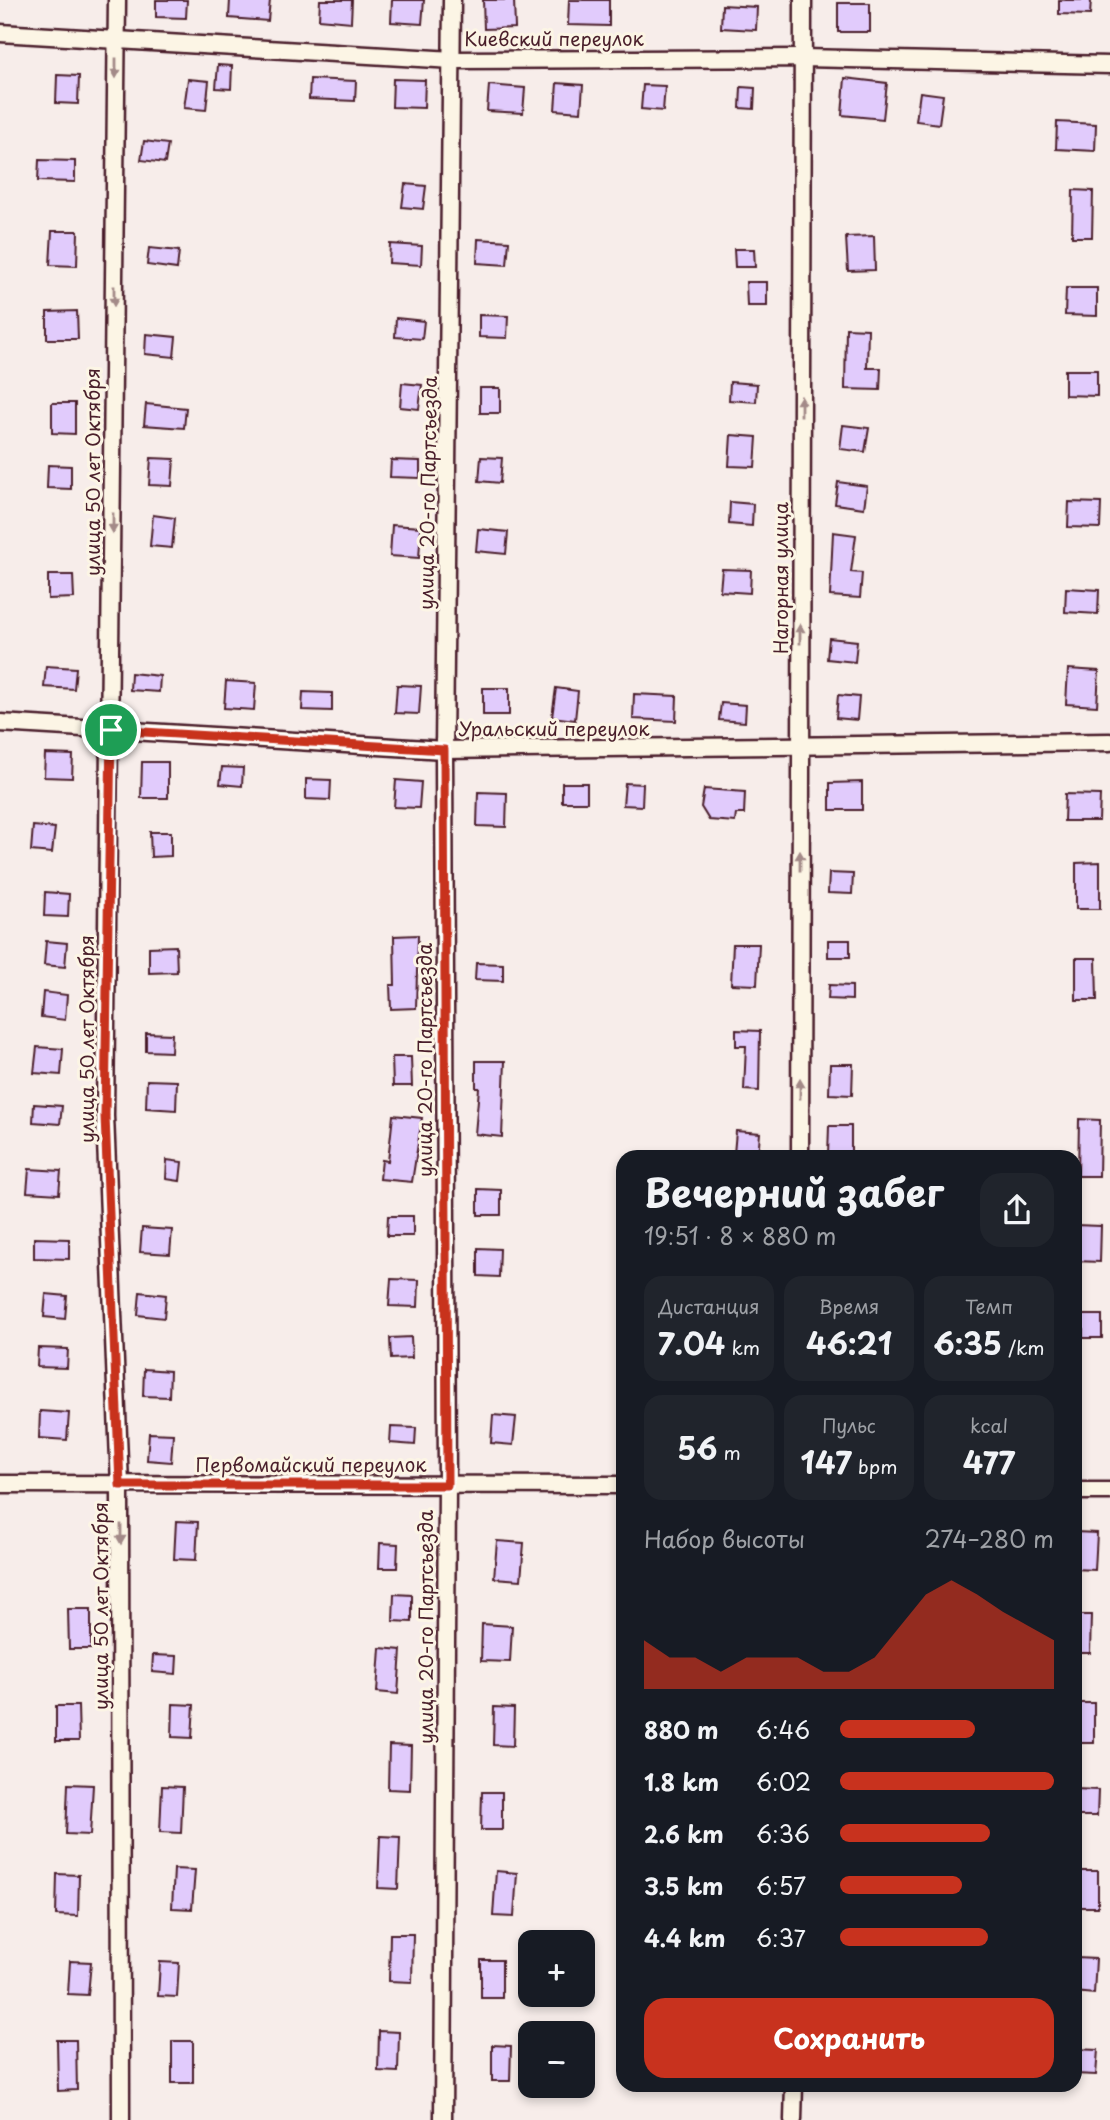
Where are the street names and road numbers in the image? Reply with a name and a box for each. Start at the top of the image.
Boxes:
street label: Киевский переулок [464,24,645,52]
street label: улица 50 лет Октября [78,368,106,576]
street label: улица 20-го Партсъезда [411,376,443,610]
street label: Нагорная улица [766,502,794,654]
street label: Уральский переулок [458,714,650,742]
street label: улица 50 лет Октября [72,935,100,1143]
street label: улица 20-го Партсъезда [410,943,438,1177]
street label: Первомайский переулок [196,1450,427,1478]
street label: улица 50 лет Октября [86,1502,114,1710]
street label: улица 20-го Партсъезда [411,1510,439,1744]

